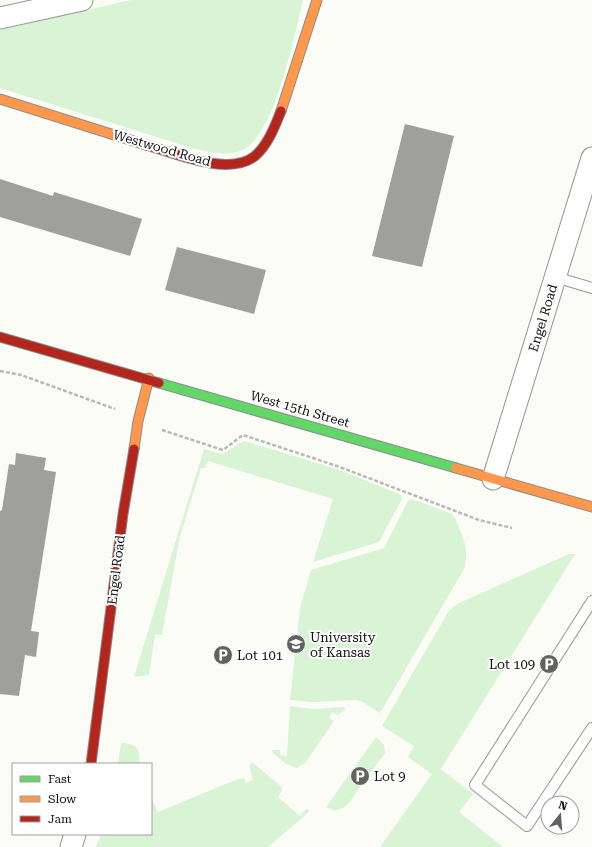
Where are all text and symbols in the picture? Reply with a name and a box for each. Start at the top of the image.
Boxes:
street label: Westwood Road [111,127,213,169]
street label: Engel Road [526,282,561,354]
street label: West 15th Street [249,388,351,430]
street label: Engel Road [104,534,128,606]
place label: University of Kansas [310,630,376,660]
school or university icon: University of Kansas [285,633,307,655]
parking icon: Lot 101 [212,644,234,666]
place label: Lot 101 [237,648,283,663]
parking icon: Lot 109 [538,653,560,675]
place label: Lot 109 [489,657,535,672]
legend [12,763,152,835]
parking icon: Lot 9 [349,765,371,787]
place label: Lot 9 [374,769,406,784]
text: Fast [48,772,72,786]
text: Slow [48,792,76,806]
north arrow [540,795,580,835]
text: N [557,798,569,814]
text: Jam [48,812,72,826]

